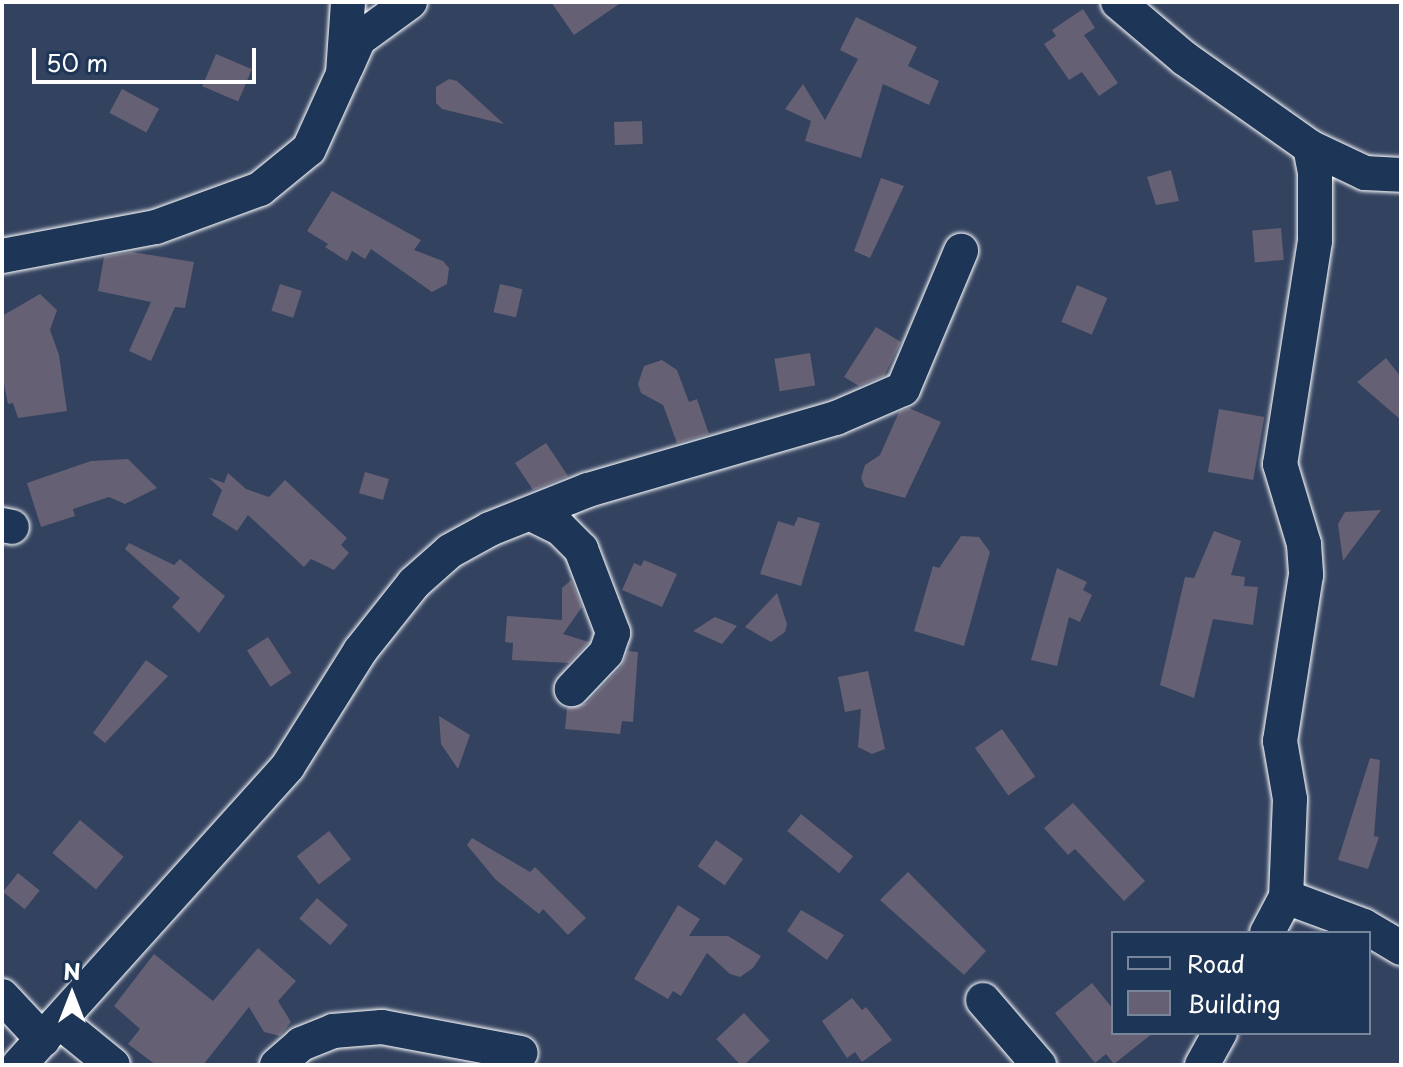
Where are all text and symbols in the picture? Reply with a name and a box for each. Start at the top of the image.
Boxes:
scale bar [36,32,260,82]
text: 50 m [46,44,108,80]
legend [1111,931,1371,1035]
text: Road [1187,945,1245,981]
text: N [63,954,81,987]
north arrow [32,955,112,1035]
text: Building [1187,985,1281,1021]

